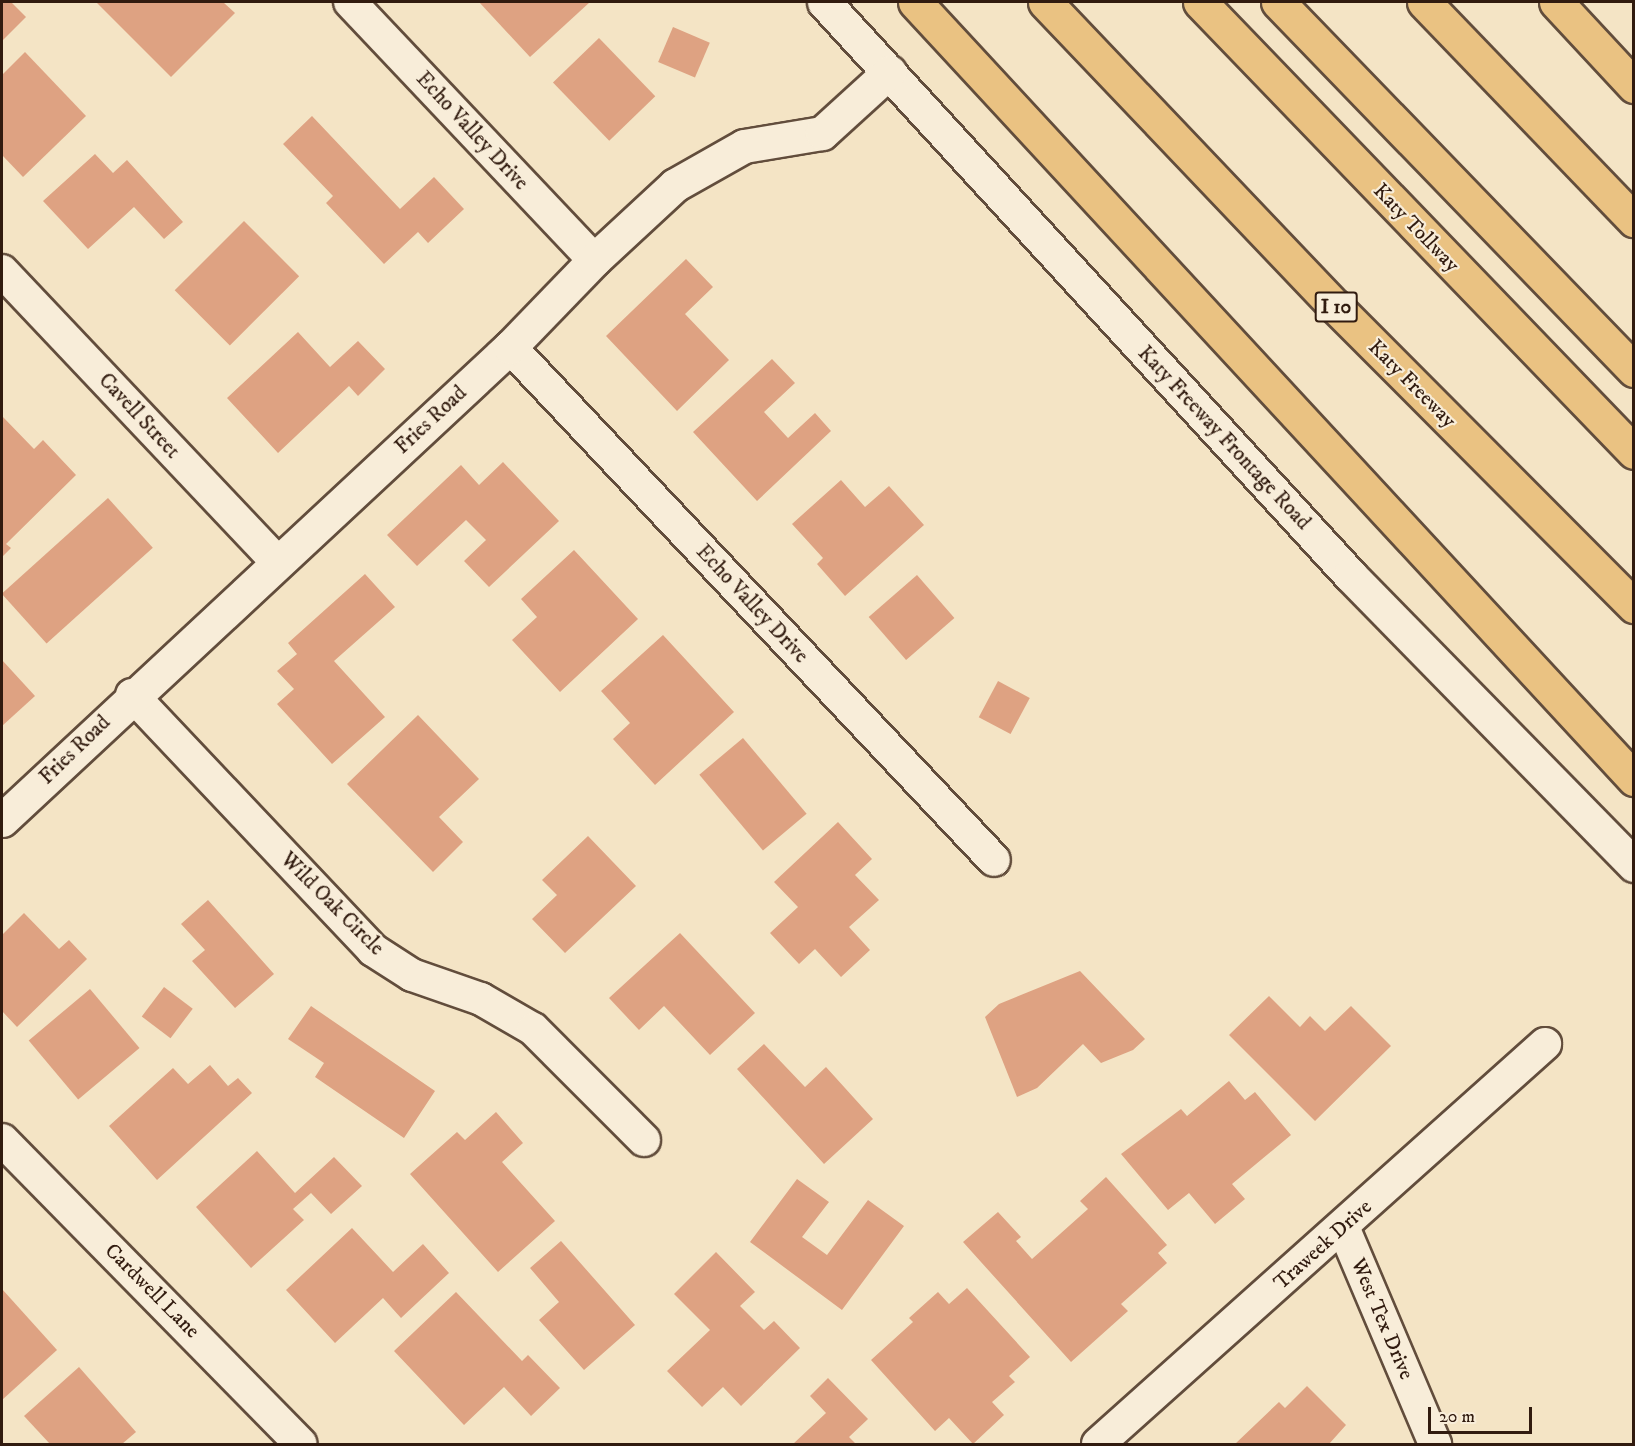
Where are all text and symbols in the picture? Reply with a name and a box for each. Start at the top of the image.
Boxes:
street label: Echo Valley Drive [411,66,533,196]
street label: Katy Tollway [1368,178,1464,278]
road number: I 10 [1314,290,1358,324]
street label: Katy Freeway [1363,335,1461,433]
street label: Katy Freeway Frontage Road [1132,341,1316,535]
street label: Cavell Street [93,368,185,464]
street label: Fries Road [390,381,472,459]
street label: Echo Valley Drive [691,539,813,669]
street label: Fries Road [34,710,116,790]
street label: Wild Oak Circle [275,847,389,961]
street label: Traweek Drive [1269,1195,1377,1295]
street label: Cardwell Lane [99,1238,205,1344]
street label: West Tex Drive [1345,1255,1419,1383]
scale bar [1431,1395,1534,1433]
text: 20 m [1439,1406,1475,1428]

